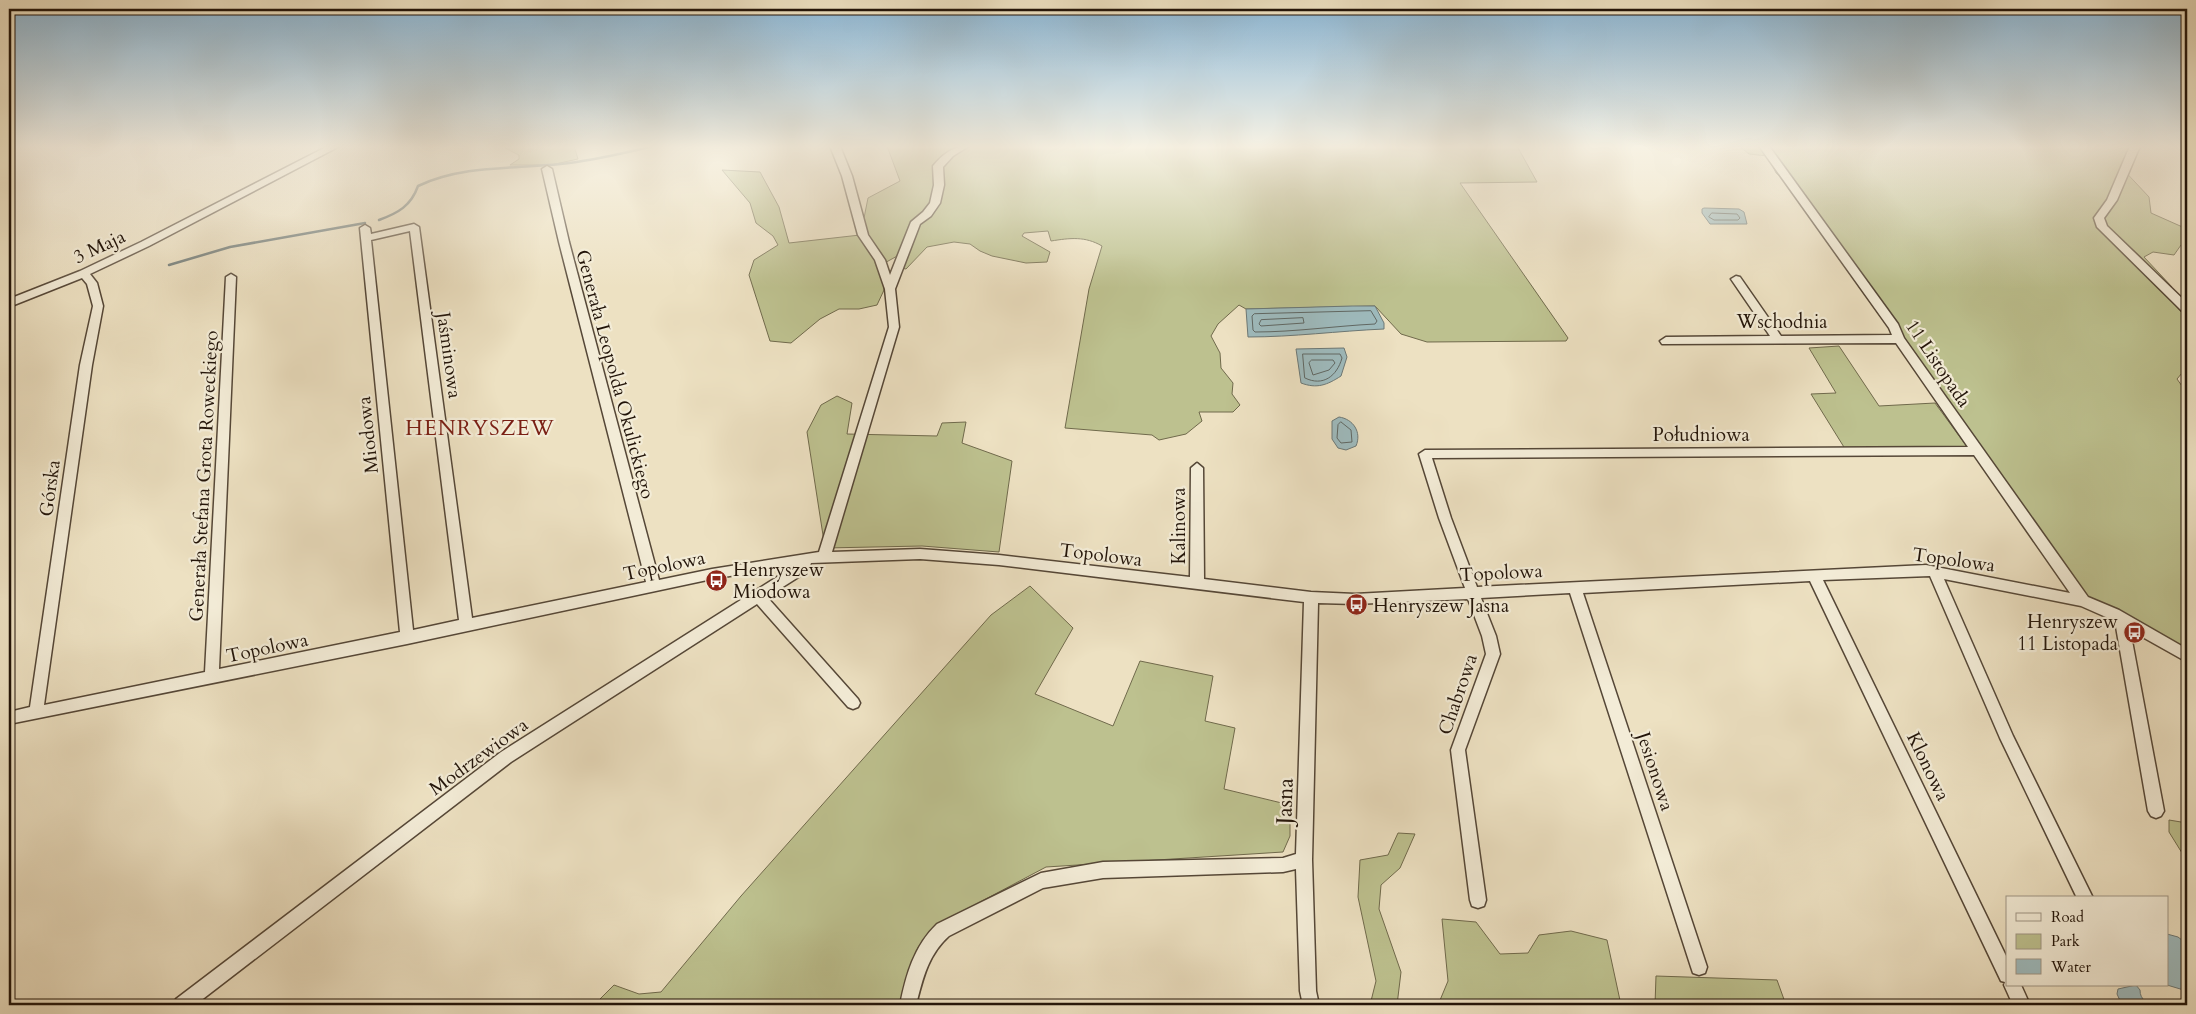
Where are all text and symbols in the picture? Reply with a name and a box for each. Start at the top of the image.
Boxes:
street label: 3 Maja [69,224,130,270]
street label: Generała Leopolda Okulickiego [569,247,661,502]
street label: Jaśminowa [430,307,468,400]
street label: Wschodnia [1735,309,1828,335]
street label: 11 Listopada [1899,315,1977,413]
street label: Generała Stefana Grota Roweckiego [183,330,225,622]
street label: Miodowa [351,395,385,475]
district label: HENRYSZEW [405,414,555,443]
street label: Południowa [1652,422,1750,448]
street label: Górska [33,458,67,518]
street label: Kalinowa [1166,487,1192,565]
street label: Topolowa [1058,537,1144,573]
street label: Topolowa [1911,541,1997,579]
street label: Topolowa [621,545,708,587]
place label: Henryszew Miodowa [733,557,824,605]
street label: Topolowa [1459,558,1543,588]
bus stop icon: Henryszew Miodowa [705,568,729,592]
bus stop icon: Henryszew Jasna [1345,593,1369,617]
place label: Henryszew Jasna [1373,593,1509,619]
place label: Henryszew 11 Listopada [2017,609,2118,657]
bus stop icon: Henryszew 11 Listopada [2122,620,2146,644]
street label: Topolowa [224,627,311,669]
street label: Chabrowa [1432,650,1484,738]
street label: Modrzewiowa [424,712,533,802]
street label: Jesionowa [1629,726,1680,814]
street label: Klonowa [1900,728,1956,805]
street label: Jasna [1269,777,1301,828]
legend [2006,896,2168,986]
text: Road [2051,907,2084,927]
text: Park [2051,931,2080,951]
text: Water [2050,957,2092,977]

